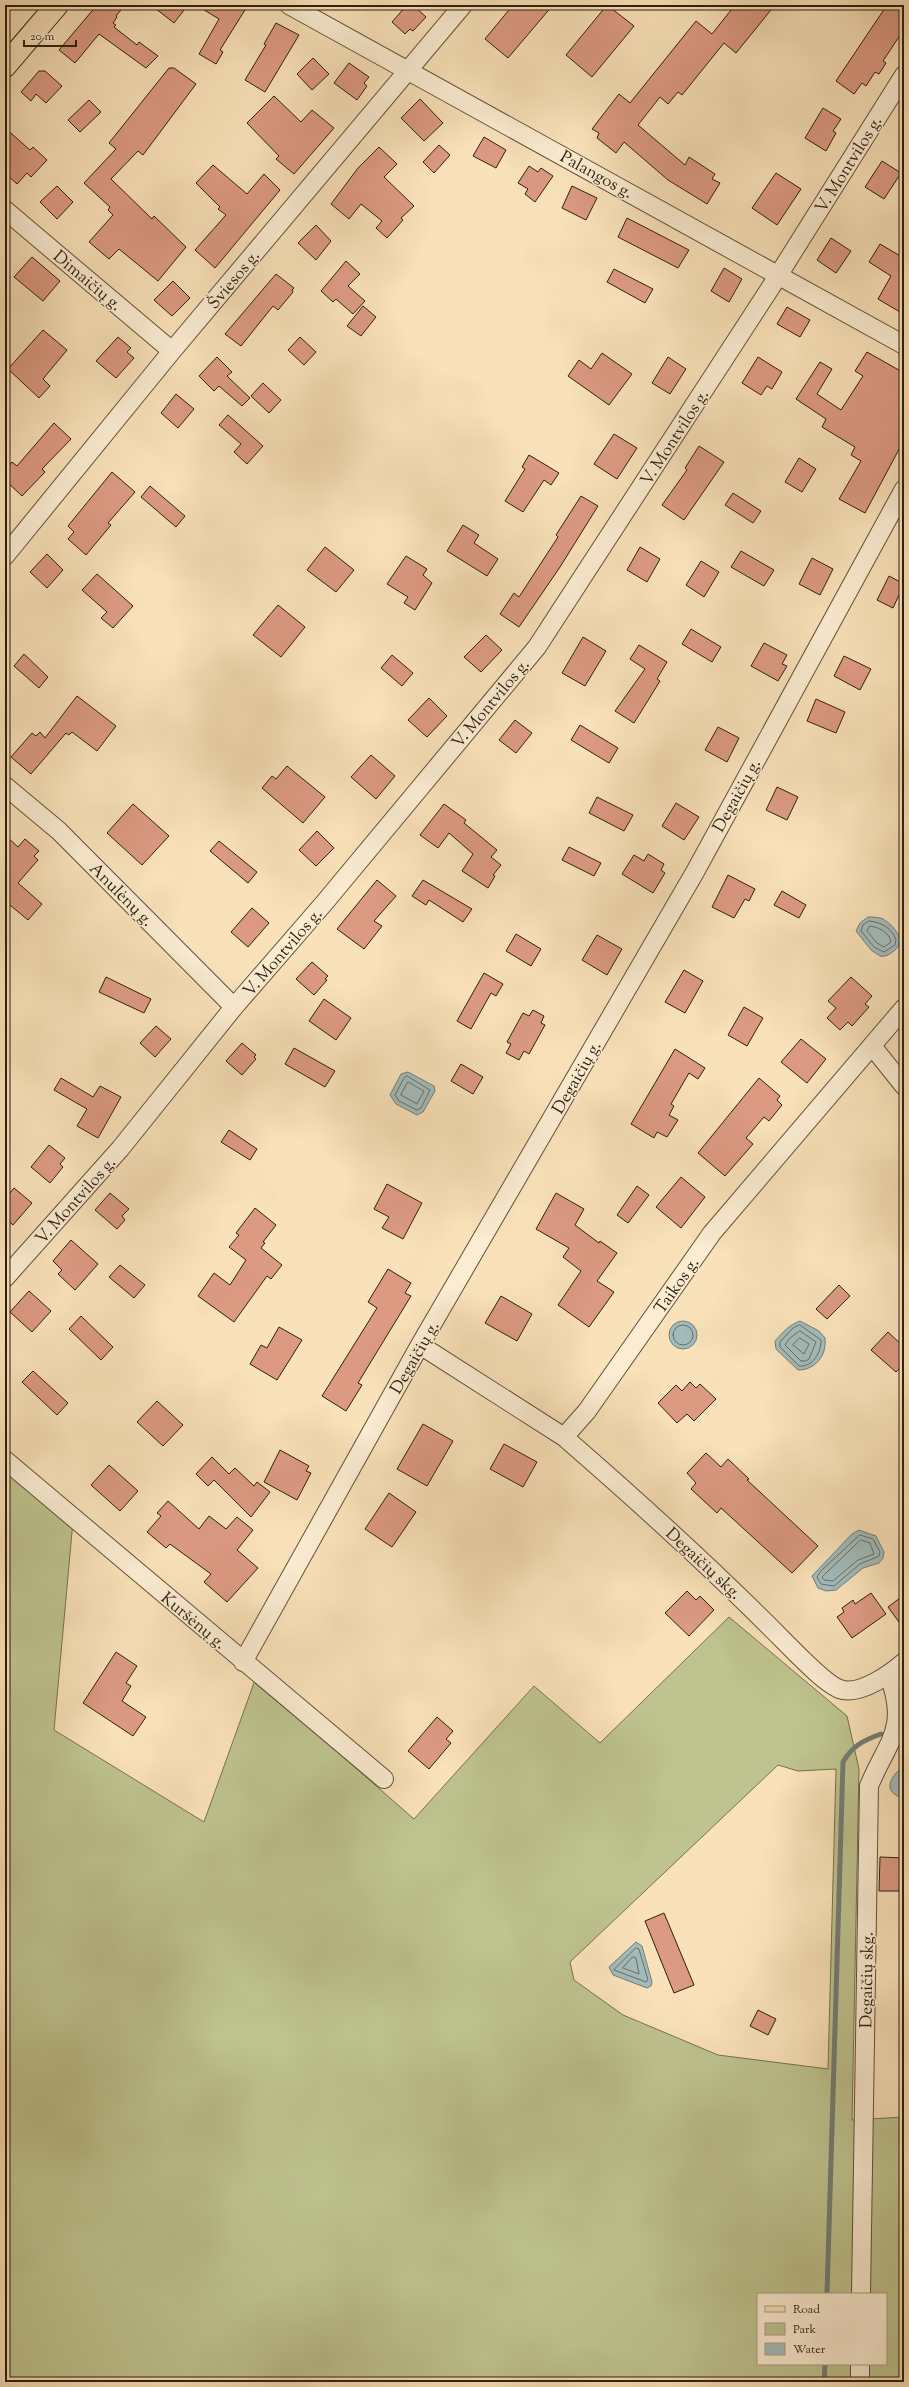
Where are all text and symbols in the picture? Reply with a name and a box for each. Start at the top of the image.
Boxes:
scale bar [24,22,76,48]
text: 20 m [30,28,55,46]
street label: V. Montvilos g. [810,112,889,218]
street label: Palangos g. [555,146,637,206]
street label: Dimaičių g. [47,246,126,318]
street label: Šviesos g. [203,246,266,315]
street label: V. Montvilos g. [636,385,716,491]
street label: V. Montvilos g. [447,654,536,754]
street label: Degaičių g. [708,755,768,837]
street label: Anulėnų g. [83,858,158,933]
street label: V. Montvilos g. [238,904,329,1003]
street label: Degaičių g. [547,1037,608,1119]
street label: V. Montvilos g. [31,1152,122,1250]
street label: Taikos g. [649,1253,706,1319]
street label: Degaičių g. [385,1317,446,1399]
street label: Degaičių skg. [659,1523,746,1606]
street label: Kuršėnų g. [155,1587,230,1656]
street label: Degaičių skg. [855,1932,881,2028]
legend [757,2293,887,2365]
text: Road [793,2301,820,2319]
text: Park [793,2321,816,2339]
text: Water [793,2341,826,2359]

